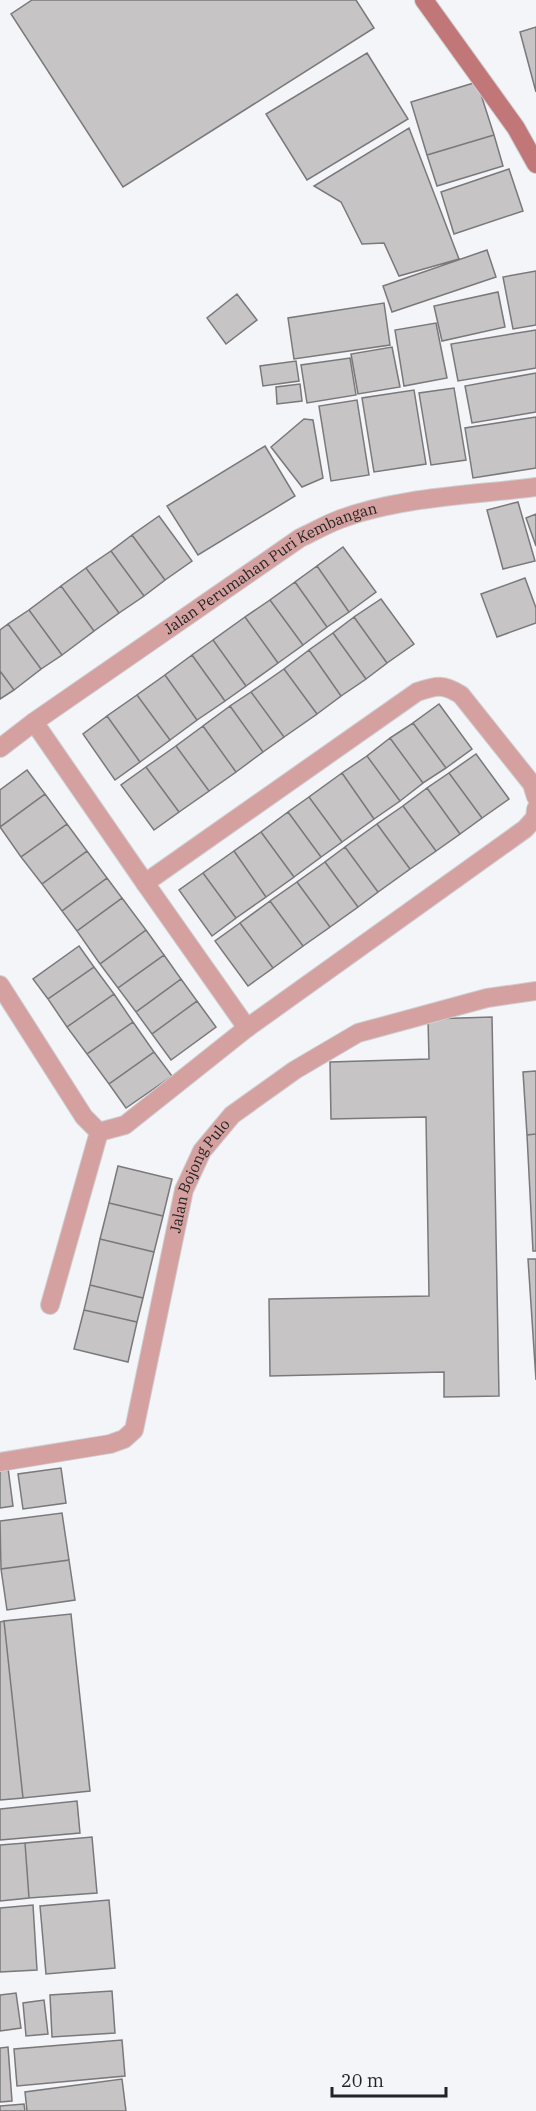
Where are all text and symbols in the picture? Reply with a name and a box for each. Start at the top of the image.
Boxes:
street label: Jalan Perumahan Puri Kembangan [160,498,380,638]
street label: Jalan Bojong Pulo [165,1115,234,1234]
scale bar [332,2060,446,2098]
text: 20 m [341,2069,384,2092]

